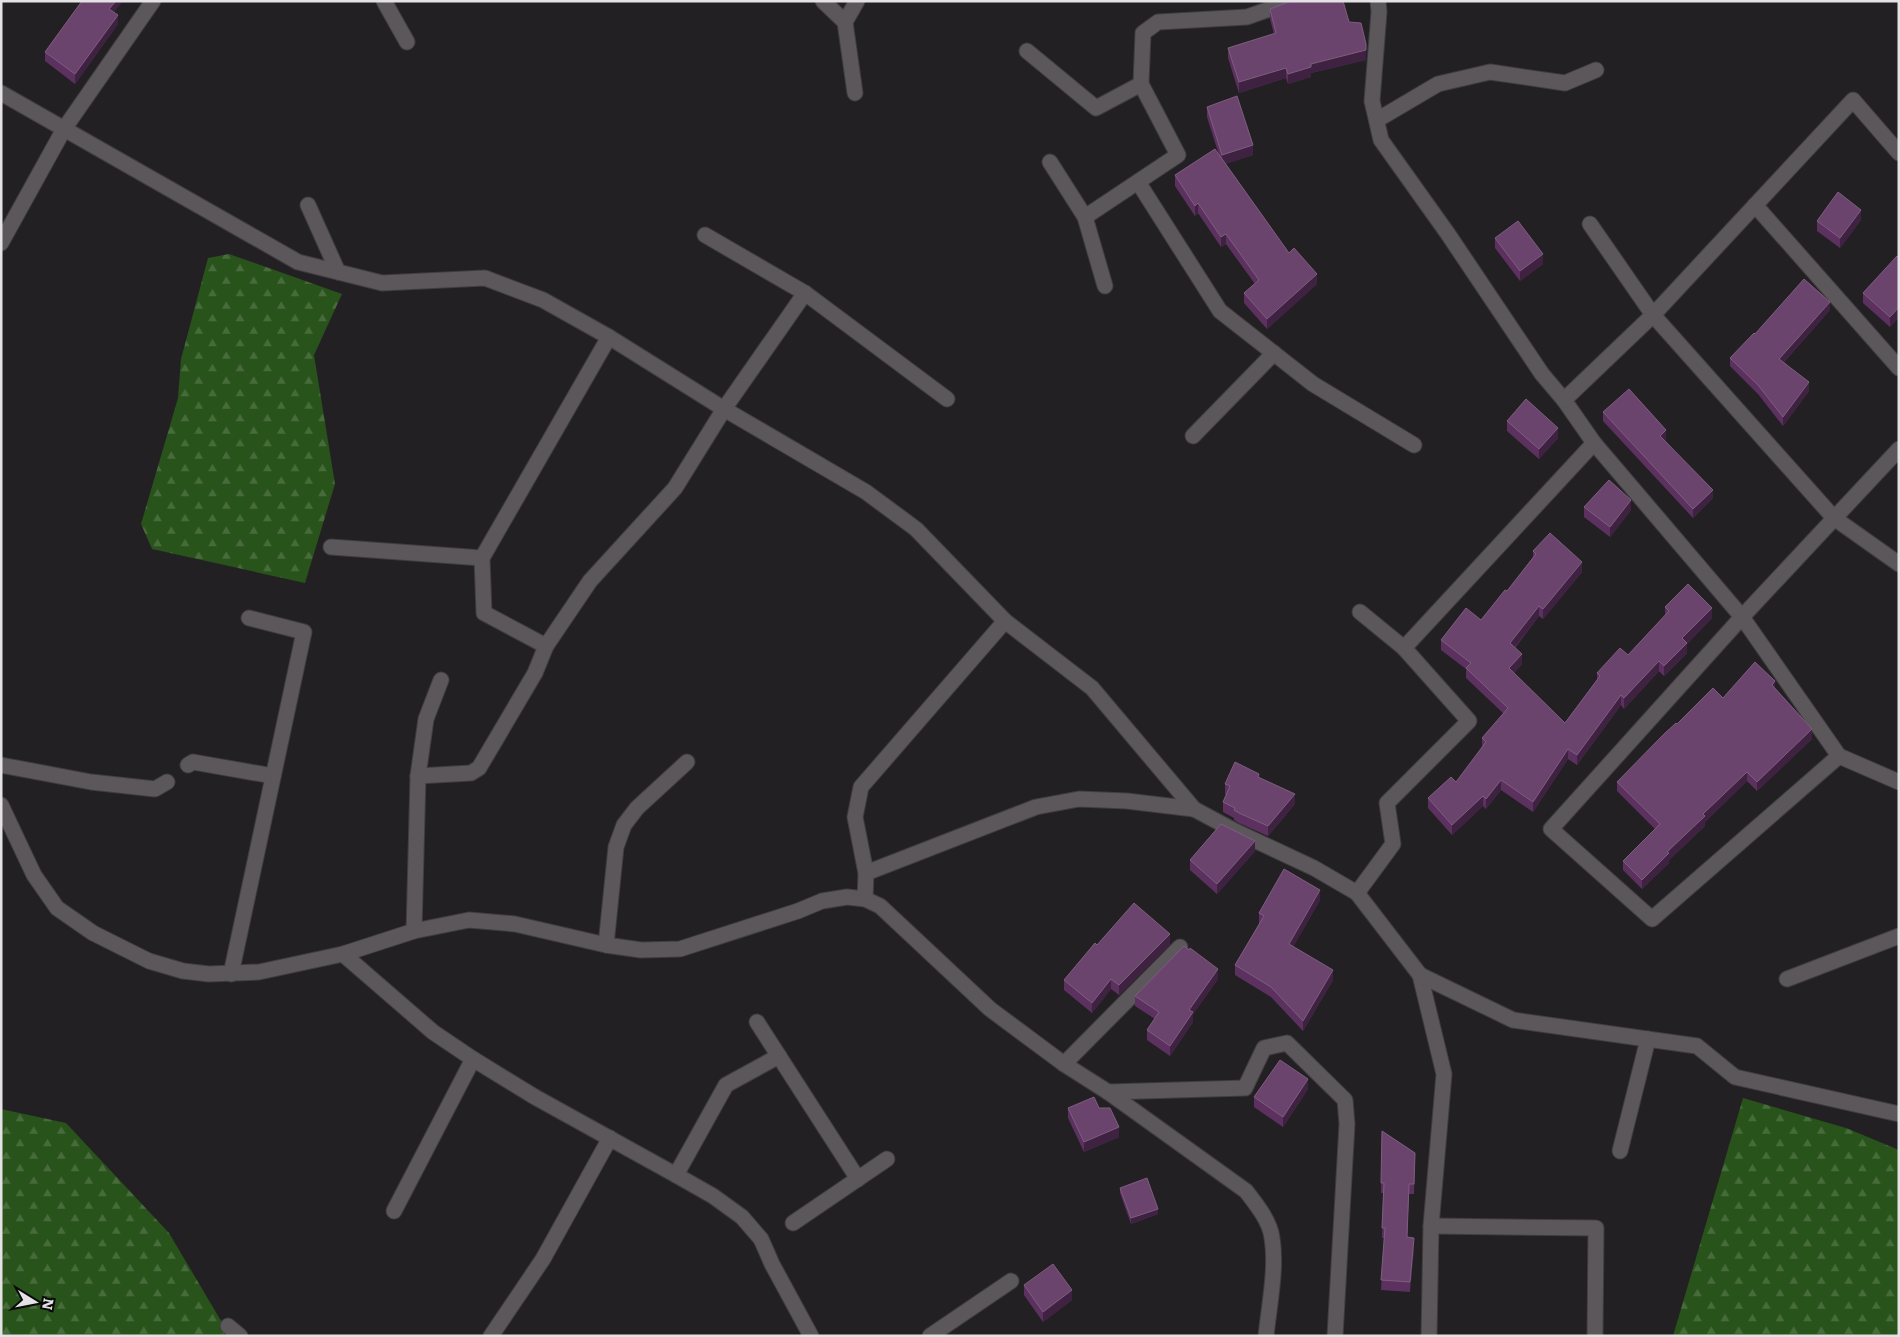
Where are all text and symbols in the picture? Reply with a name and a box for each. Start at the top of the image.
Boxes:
north arrow [10,1277,60,1327]
text: N [38,1297,60,1312]

